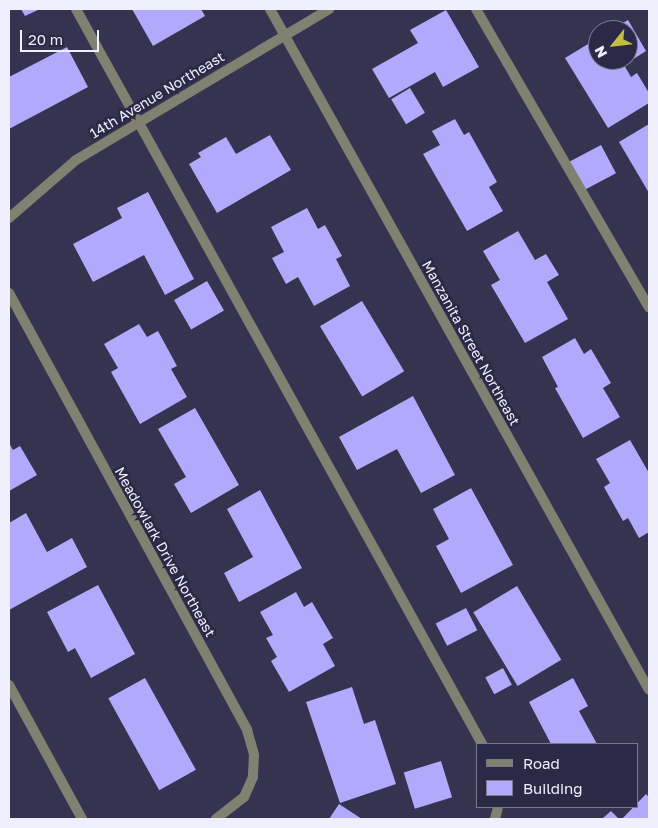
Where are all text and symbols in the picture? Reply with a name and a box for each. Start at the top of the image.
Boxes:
scale bar [22,20,101,52]
north arrow [588,20,638,70]
text: 20 m [28,30,63,48]
text: N [590,43,610,61]
street label: 14th Avenue Northeast [87,48,227,142]
street label: Manzanita Street Northeast [419,258,523,428]
street label: Meadowlark Drive Northeast [111,464,219,640]
legend [476,743,638,808]
text: Road [523,754,560,772]
text: Building [523,779,583,797]

